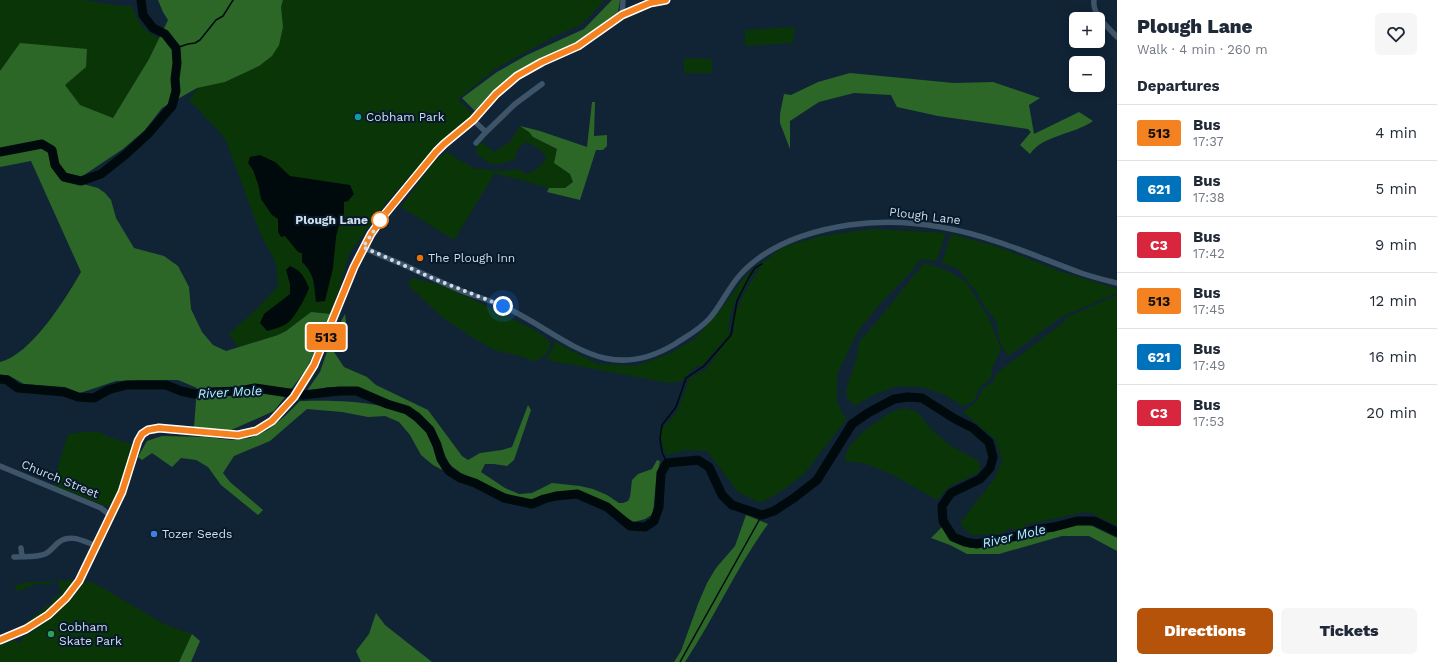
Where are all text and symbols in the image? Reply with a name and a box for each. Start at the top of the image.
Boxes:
map controls [1069,12,1105,92]
button: + [1069,12,1105,48]
button: heart [1375,13,1417,55]
text: Plough Lane [1137,15,1253,38]
text: Walk · 4 min · 260 m [1137,42,1268,57]
button: − [1069,56,1105,92]
text: Departures [1137,77,1220,95]
place label: Cobham Park [366,110,445,124]
marker: Cobham Park [353,112,363,122]
text: Bus [1193,116,1221,134]
text: 4 min [1375,124,1417,142]
text: 513 [1148,125,1170,141]
text: 17:37 [1193,134,1224,149]
text: Bus [1193,172,1221,190]
text: 5 min [1376,180,1417,198]
text: 621 [1147,181,1171,197]
text: 17:38 [1193,190,1225,205]
street label: Plough Lane [889,205,962,227]
marker: Plough Lane [371,211,389,229]
place label: Plough Lane [295,213,368,227]
text: Bus [1193,228,1221,246]
text: 9 min [1375,236,1417,254]
text: C3 [1150,237,1168,253]
text: 17:42 [1193,246,1225,261]
place label: The Plough Inn [428,251,515,265]
marker: The Plough Inn [415,253,425,263]
text: Bus [1193,284,1221,302]
text: 12 min [1370,292,1417,310]
text: 513 [1148,293,1170,309]
your location [493,296,513,316]
text: 17:45 [1193,302,1225,317]
line badge: 513 [303,324,349,350]
text: 513 [315,329,337,345]
text: Bus [1193,340,1221,358]
text: 16 min [1369,348,1417,366]
text: 621 [1147,349,1171,365]
text: 17:49 [1193,358,1225,373]
water label: River Mole [197,383,263,401]
text: Bus [1193,396,1221,414]
text: 20 min [1366,404,1417,422]
text: C3 [1150,405,1168,421]
text: 17:53 [1193,414,1224,429]
street label: Church Street [19,457,101,501]
water label: River Mole [981,521,1047,551]
place label: Tozer Seeds [162,527,232,541]
marker: Tozer Seeds [149,529,159,539]
button: Directions [1137,608,1273,654]
button: Tickets [1281,608,1417,654]
place label: Cobham Skate Park [59,620,122,648]
marker: Cobham Skate Park [46,629,56,639]

